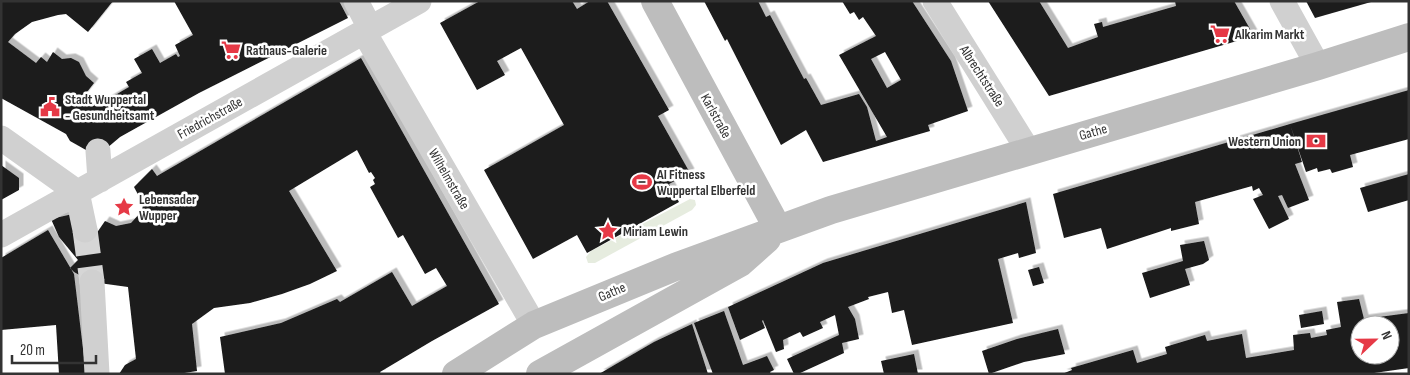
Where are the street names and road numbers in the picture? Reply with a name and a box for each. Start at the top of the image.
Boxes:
street label: Albrechtstraße [955,41,1008,110]
street label: Karlstraße [697,91,735,141]
street label: Friedrichstraße [175,93,245,143]
street label: Gathe [1077,120,1109,144]
street label: Wilhelmstraße [425,146,473,212]
street label: Gathe [596,279,628,305]

